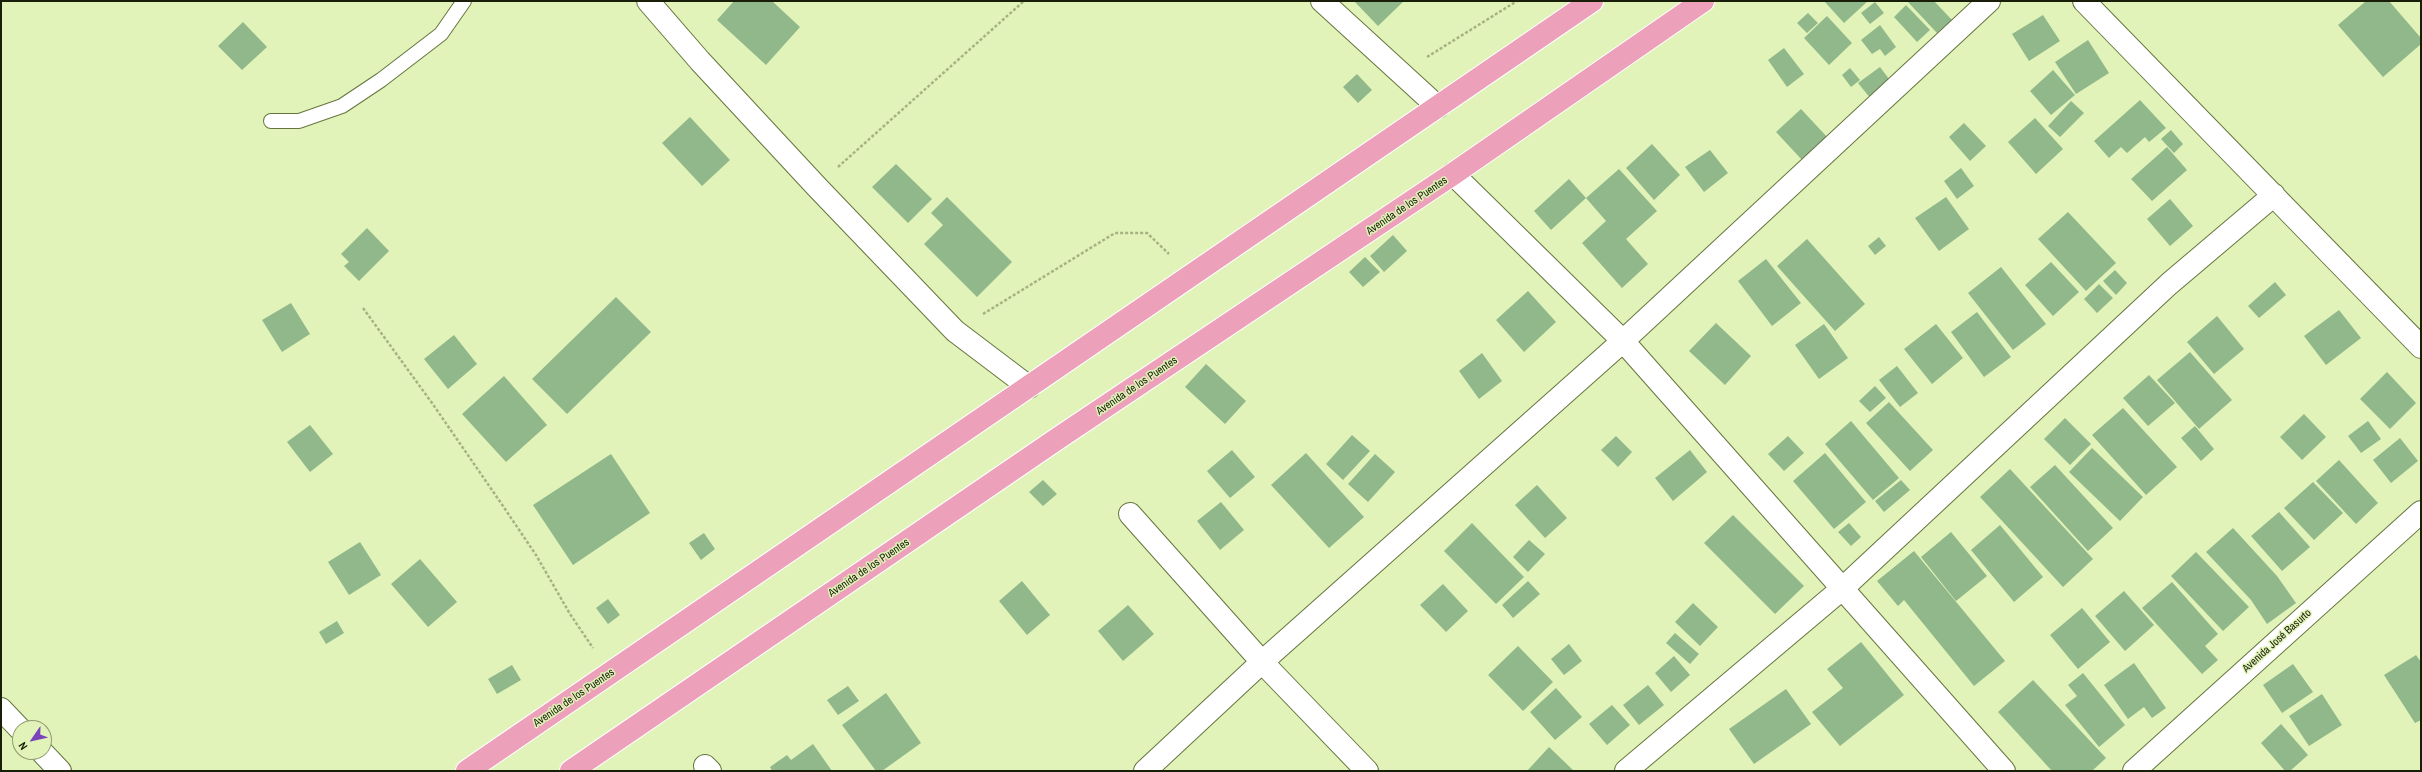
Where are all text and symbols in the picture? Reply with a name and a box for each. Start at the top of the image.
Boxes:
street label: Avenida de los Puentes [1364,174,1450,238]
street label: Avenida de los Puentes [1094,354,1180,418]
street label: Avenida de los Puentes [826,536,912,600]
street label: Avenida José Basurto [2240,607,2314,675]
street label: Avenida de los Puentes [531,666,617,730]
north arrow [12,720,52,760]
text: N [15,740,31,753]

